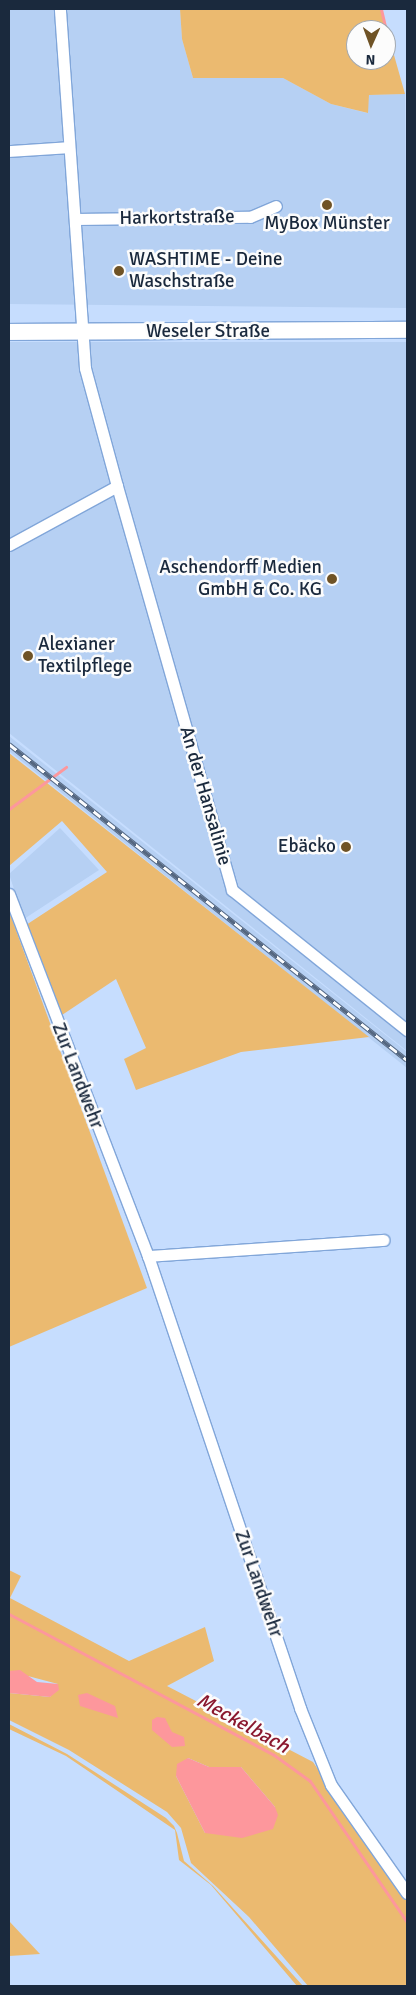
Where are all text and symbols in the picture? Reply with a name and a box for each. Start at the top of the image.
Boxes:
north arrow [346,20,396,70]
text: N [365,51,376,68]
marker: MyBox Münster [321,199,333,211]
street label: Harkortstraße [119,206,235,230]
place label: MyBox Münster [264,213,390,235]
place label: WASHTIME - Deine Waschstraße [129,249,282,293]
marker: WASHTIME - Deine Waschstraße [113,265,125,277]
street label: Weseler Straße [146,321,270,343]
place label: Aschendorff Medien GmbH & Co. KG [159,557,322,601]
marker: Aschendorff Medien GmbH & Co. KG [326,573,338,585]
place label: Alexianer Textilpflege [38,634,132,678]
marker: Alexianer Textilpflege [22,650,34,662]
street label: An der Hansalinie [174,724,236,868]
place label: Ebäcko [278,836,336,858]
marker: Ebäcko [340,841,352,853]
street label: Zur Landwehr [46,1020,108,1132]
street label: Zur Landwehr [229,1527,287,1641]
water label: Meckelbach [193,1688,293,1758]

